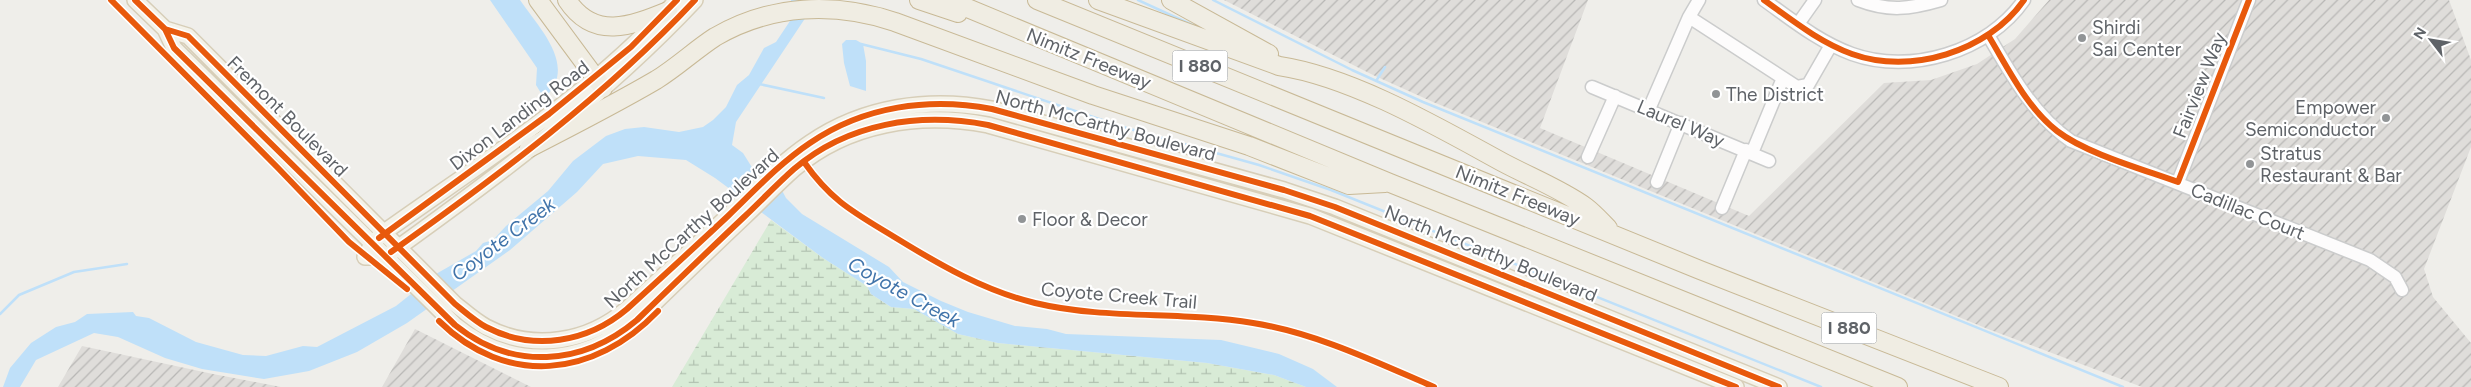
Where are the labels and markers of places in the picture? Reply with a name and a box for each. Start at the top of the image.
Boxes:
place label: Shirdi Sai Center [2092,16,2182,61]
marker: Shirdi Sai Center [2076,32,2088,44]
place label: The District [1726,83,1824,106]
marker: The District [1710,88,1722,100]
place label: Empower Semiconductor [2245,96,2377,141]
marker: Empower Semiconductor [2380,112,2392,124]
place label: Stratus Restaurant & Bar [2260,142,2402,187]
marker: Stratus Restaurant & Bar [2244,158,2256,170]
place label: Floor & Decor [1032,208,1148,231]
marker: Floor & Decor [1016,213,1028,225]

